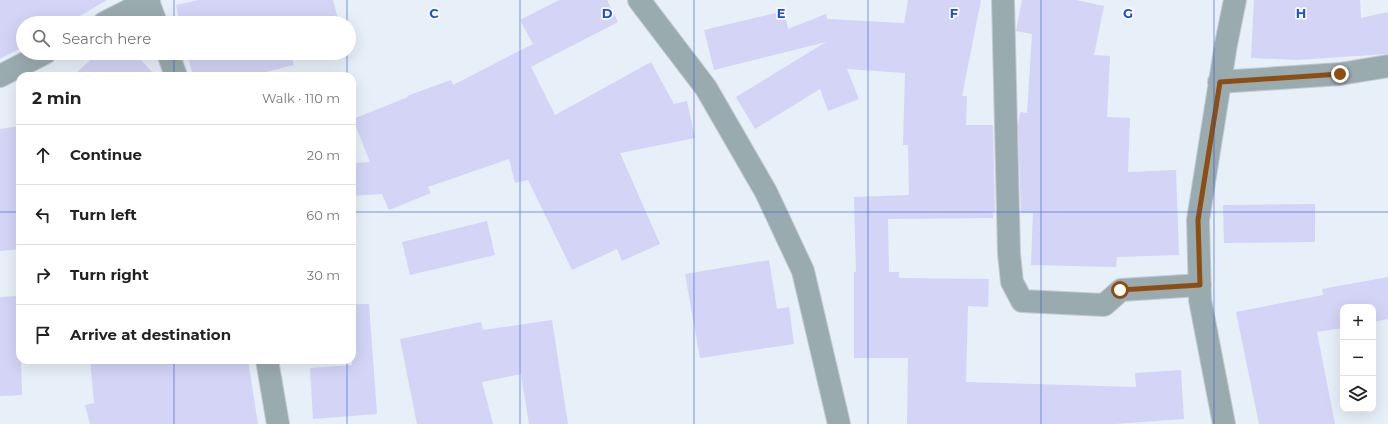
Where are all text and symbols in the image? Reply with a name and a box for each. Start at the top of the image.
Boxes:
text: C [429,5,439,21]
text: D [602,5,613,21]
text: E [777,5,786,21]
text: F [950,5,958,21]
text: G [1123,5,1133,21]
text: H [1296,5,1306,21]
search box [16,16,356,60]
icon: search [30,27,52,49]
text: Search here [62,29,151,48]
route end [1331,65,1349,83]
text: 2 min [32,88,82,108]
text: Walk · 110 m [262,90,340,106]
icon: ahead [32,144,54,166]
text: Continue [70,145,142,164]
text: 20 m [307,147,340,163]
icon: left [32,204,54,226]
text: Turn left [70,205,137,224]
text: 60 m [306,207,340,223]
icon: right [32,264,54,286]
text: Turn right [70,265,149,284]
text: 30 m [307,267,340,283]
route start [1111,281,1129,299]
map controls [1340,304,1376,412]
button: + [1340,304,1376,340]
icon: arrive [32,324,54,346]
text: Arrive at destination [70,325,231,344]
button: − [1340,340,1376,376]
button: layers [1340,376,1376,412]

